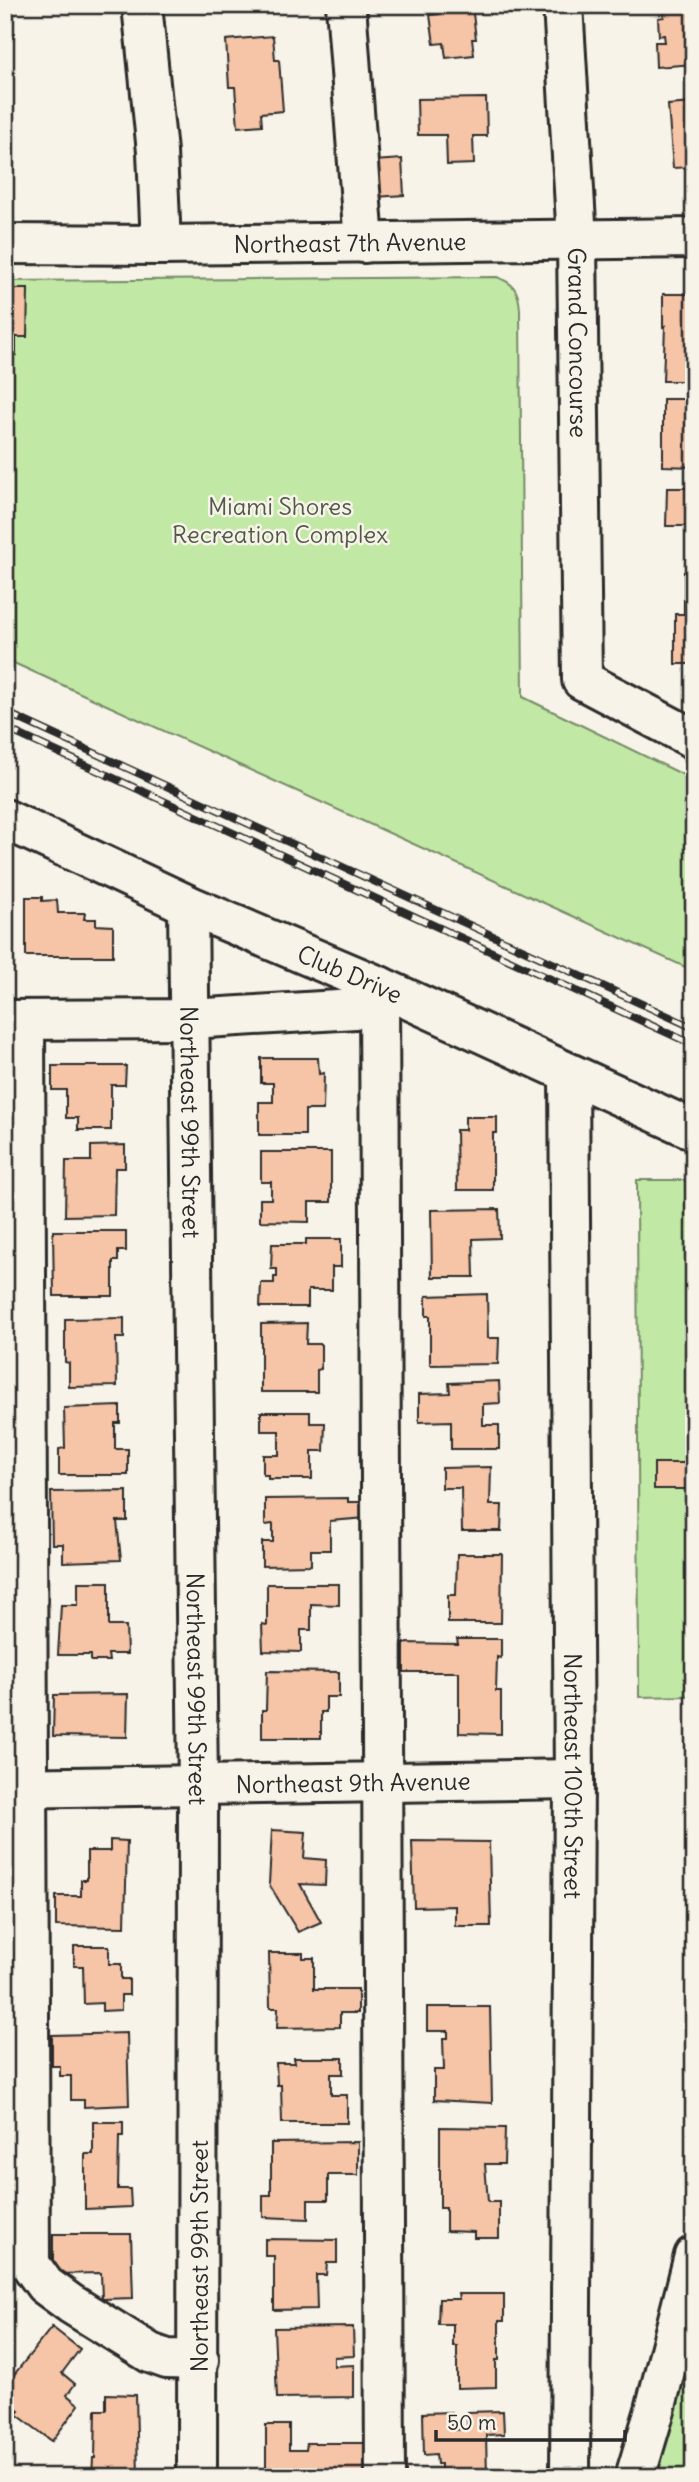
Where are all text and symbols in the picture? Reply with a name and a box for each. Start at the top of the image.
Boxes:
street label: Northeast 7th Avenue [233,226,467,259]
street label: Grand Concourse [562,247,594,438]
park label: Miami Shores Recreation Complex [172,491,388,549]
street label: Club Drive [293,938,407,1010]
street label: Northeast 99th Street [174,1006,207,1238]
street label: Northeast 99th Street [181,1573,213,1805]
street label: Northeast 100th Street [558,1653,589,1899]
street label: Northeast 9th Avenue [235,1766,471,1799]
street label: Northeast 99th Street [184,2140,214,2372]
scale bar [436,2398,626,2442]
text: 50 m [447,2409,496,2436]

